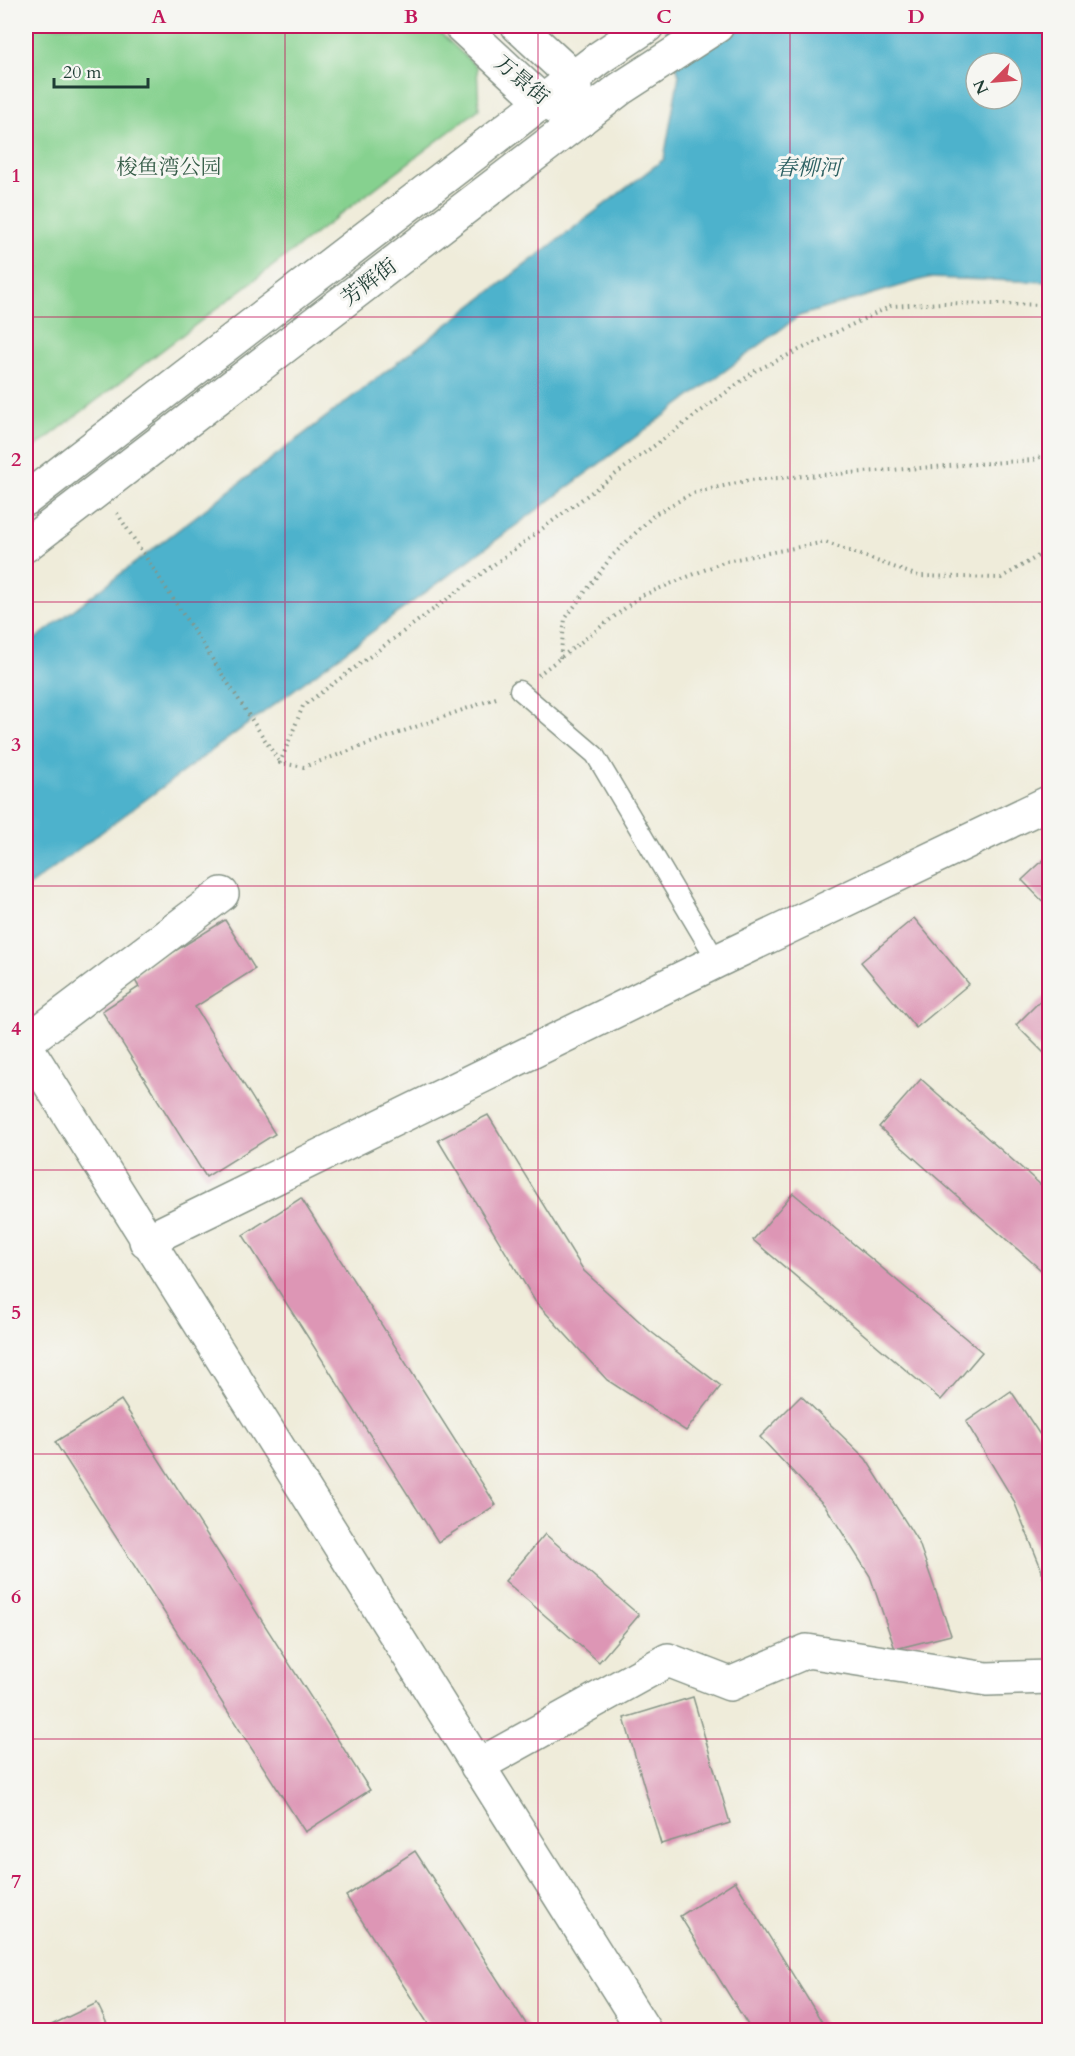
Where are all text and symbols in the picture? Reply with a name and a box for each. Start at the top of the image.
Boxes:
text: A [151,3,167,30]
text: B [404,3,418,30]
text: C [656,3,672,30]
text: D [907,3,925,30]
street label: 万景街 [488,49,555,112]
scale bar [54,51,148,89]
north arrow [964,51,1024,111]
text: 20 m [63,60,102,85]
text: N [968,76,994,98]
park label: 梭鱼湾公园 [117,153,222,182]
water label: 春柳河 [775,153,845,183]
text: 1 [11,162,21,189]
street label: 芳辉街 [335,252,403,313]
text: 2 [11,446,21,473]
text: 3 [11,731,21,758]
text: 4 [11,1015,21,1042]
text: 5 [11,1299,21,1326]
text: 6 [11,1583,21,1610]
text: 7 [11,1868,21,1895]

